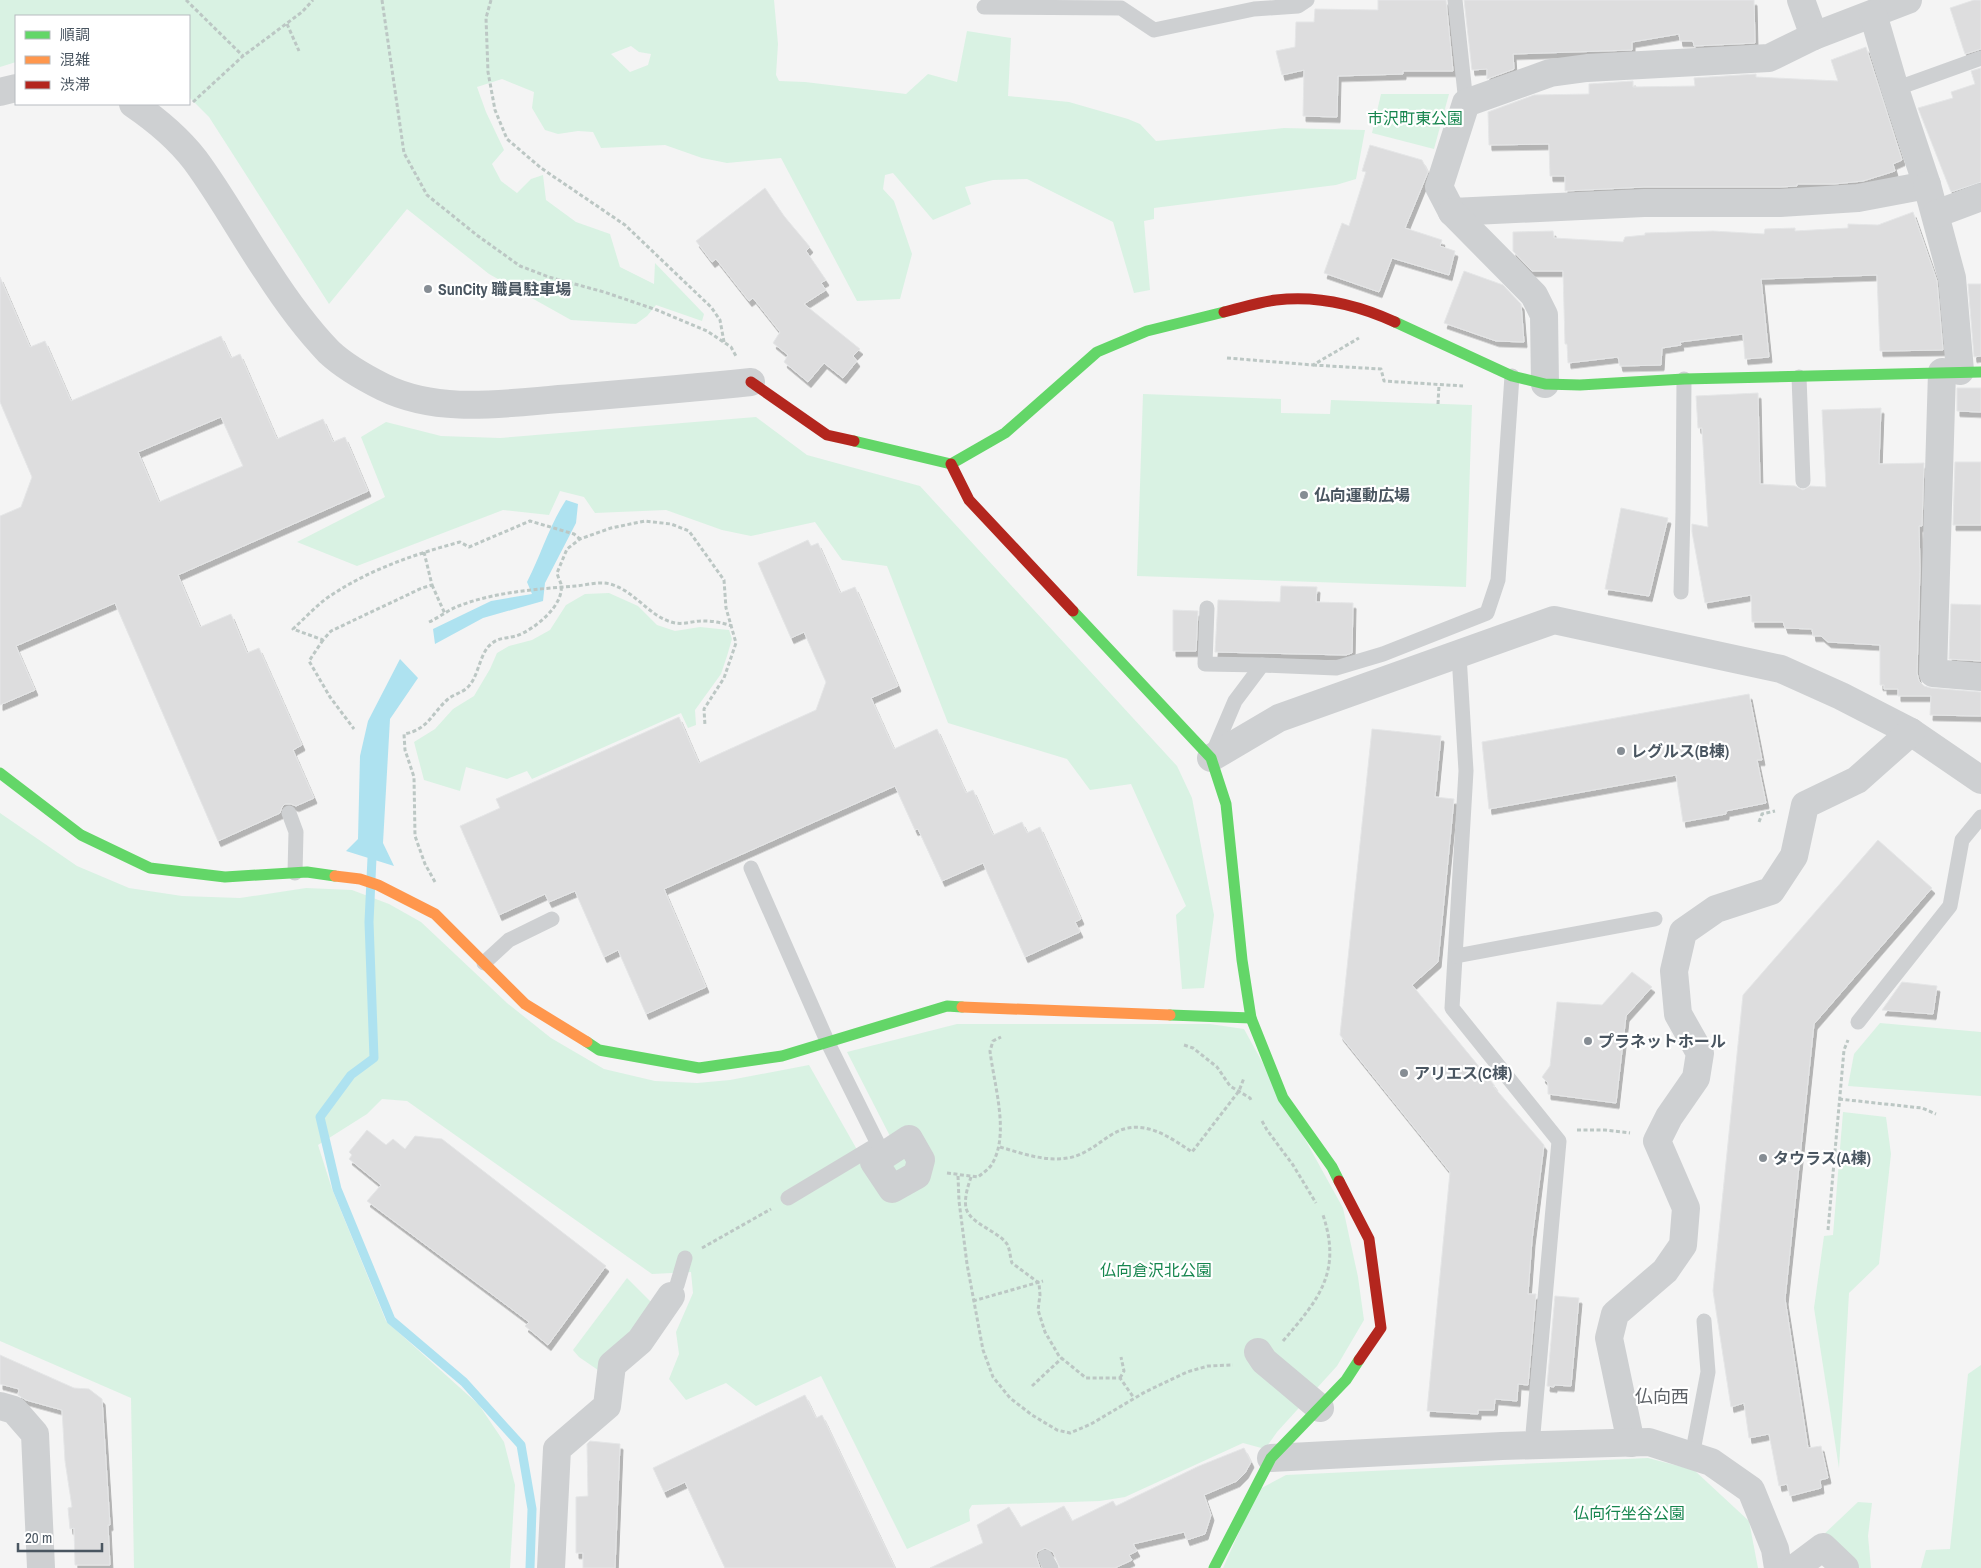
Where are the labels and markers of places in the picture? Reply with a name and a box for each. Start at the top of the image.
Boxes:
place label: SunCity 職員駐車場 [438,278,571,300]
marker: SunCity 職員駐車場 [422,283,434,295]
place label: 仏向運動広場 [1314,484,1410,506]
marker: 仏向運動広場 [1298,489,1310,501]
place label: レグルス(B棟) [1631,740,1729,762]
marker: レグルス(B棟) [1615,745,1627,757]
place label: プラネットホール [1598,1030,1726,1052]
marker: プラネットホール [1582,1035,1594,1047]
place label: アリエス(C棟) [1414,1062,1512,1084]
marker: アリエス(C棟) [1398,1067,1410,1079]
place label: タウラス(A棟) [1773,1147,1871,1169]
marker: タウラス(A棟) [1757,1152,1769,1164]

